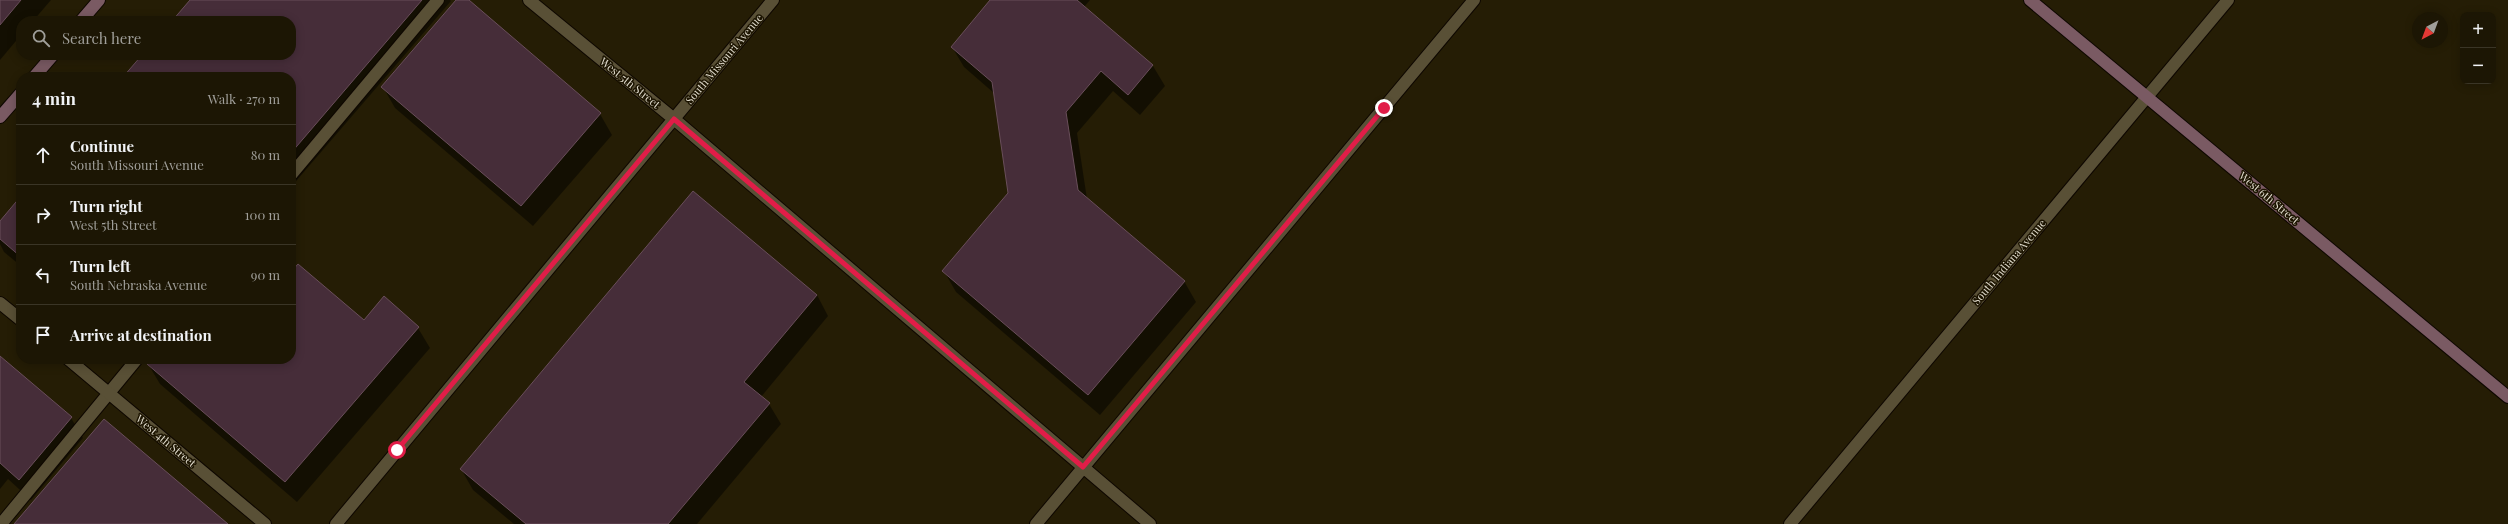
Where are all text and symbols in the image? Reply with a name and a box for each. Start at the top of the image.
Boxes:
street label: South Missouri Avenue [681,10,766,107]
north arrow [2412,12,2448,48]
map controls [2460,12,2496,84]
button: + [2460,12,2496,48]
search box [16,16,296,60]
icon: search [30,27,52,49]
text: Search here [62,28,141,48]
button: − [2460,48,2496,84]
street label: West 5th Street [596,53,664,112]
text: 4 min [32,87,76,109]
text: Walk · 270 m [208,90,280,107]
route end [1375,99,1393,117]
text: Continue [70,136,134,156]
icon: ahead [32,144,54,166]
text: 80 m [251,146,280,163]
text: South Missouri Avenue [70,156,204,173]
street label: West 6th Street [2235,167,2303,227]
text: Turn right [70,196,143,216]
icon: right [32,204,54,226]
text: 100 m [245,206,280,223]
street label: South Indiana Avenue [1968,215,2049,308]
text: West 5th Street [70,216,157,233]
text: Turn left [70,256,131,276]
icon: left [32,264,54,286]
text: 90 m [251,266,280,283]
text: South Nebraska Avenue [70,276,207,293]
icon: arrive [32,324,54,346]
text: Arrive at destination [70,325,212,345]
street label: West 4th Street [132,410,200,470]
route start [388,441,406,459]

